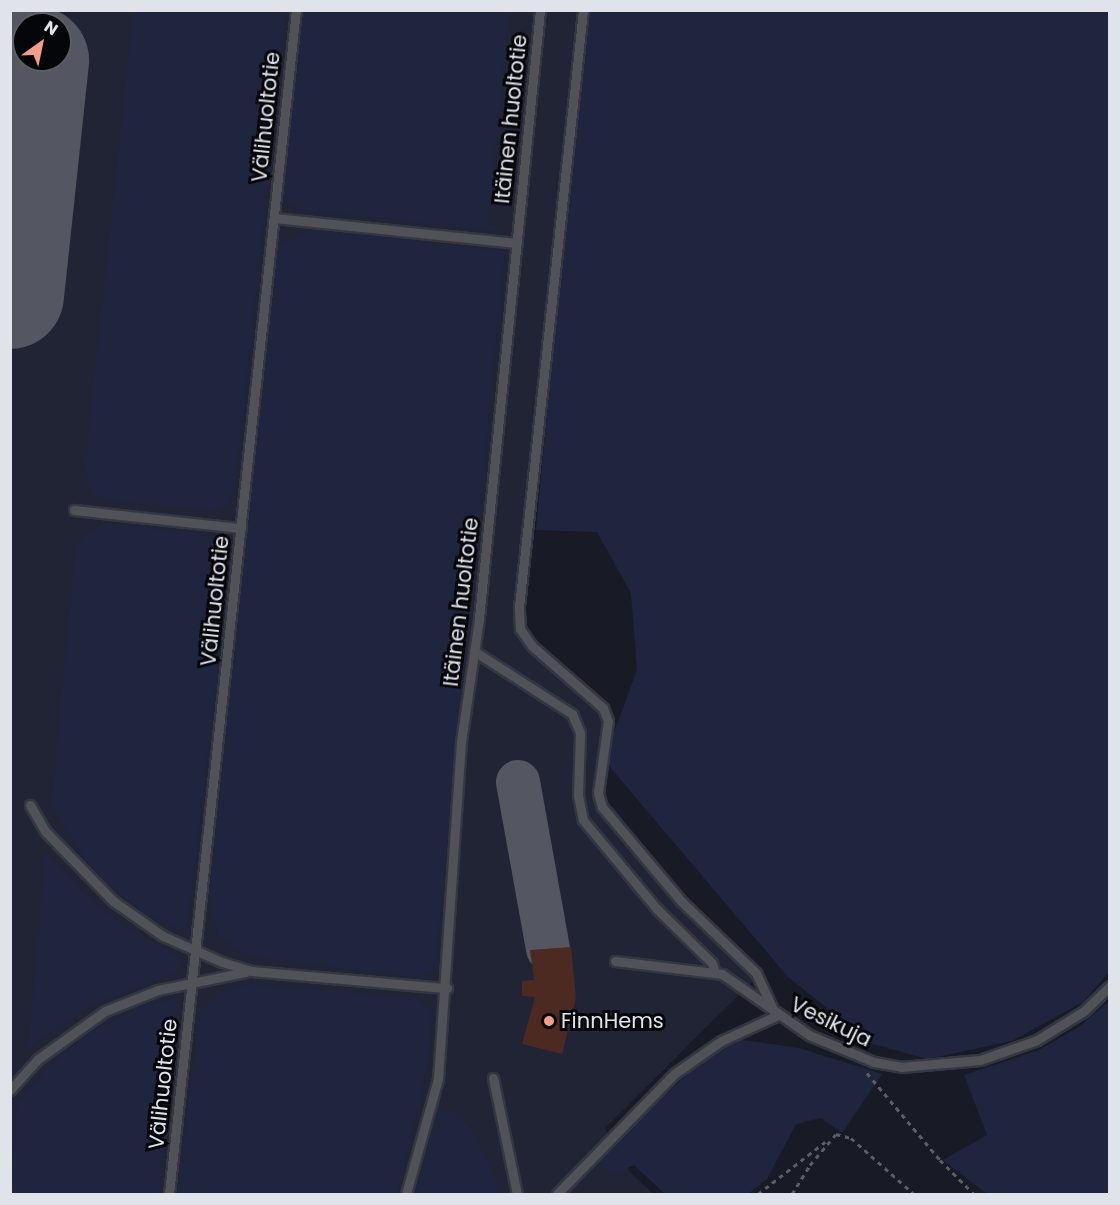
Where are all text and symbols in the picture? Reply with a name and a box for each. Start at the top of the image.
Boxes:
north arrow [12,12,72,72]
text: N [40,15,62,41]
street label: Itäinen huoltotie [490,33,532,205]
street label: Välihuoltotie [247,50,285,184]
street label: Itäinen huoltotie [438,516,484,688]
street label: Välihuoltotie [196,534,234,668]
street label: Vesikuja [786,992,876,1052]
place label: FinnHems [561,1008,664,1034]
marker: FinnHems [542,1014,556,1028]
street label: Välihuoltotie [144,1017,182,1151]

